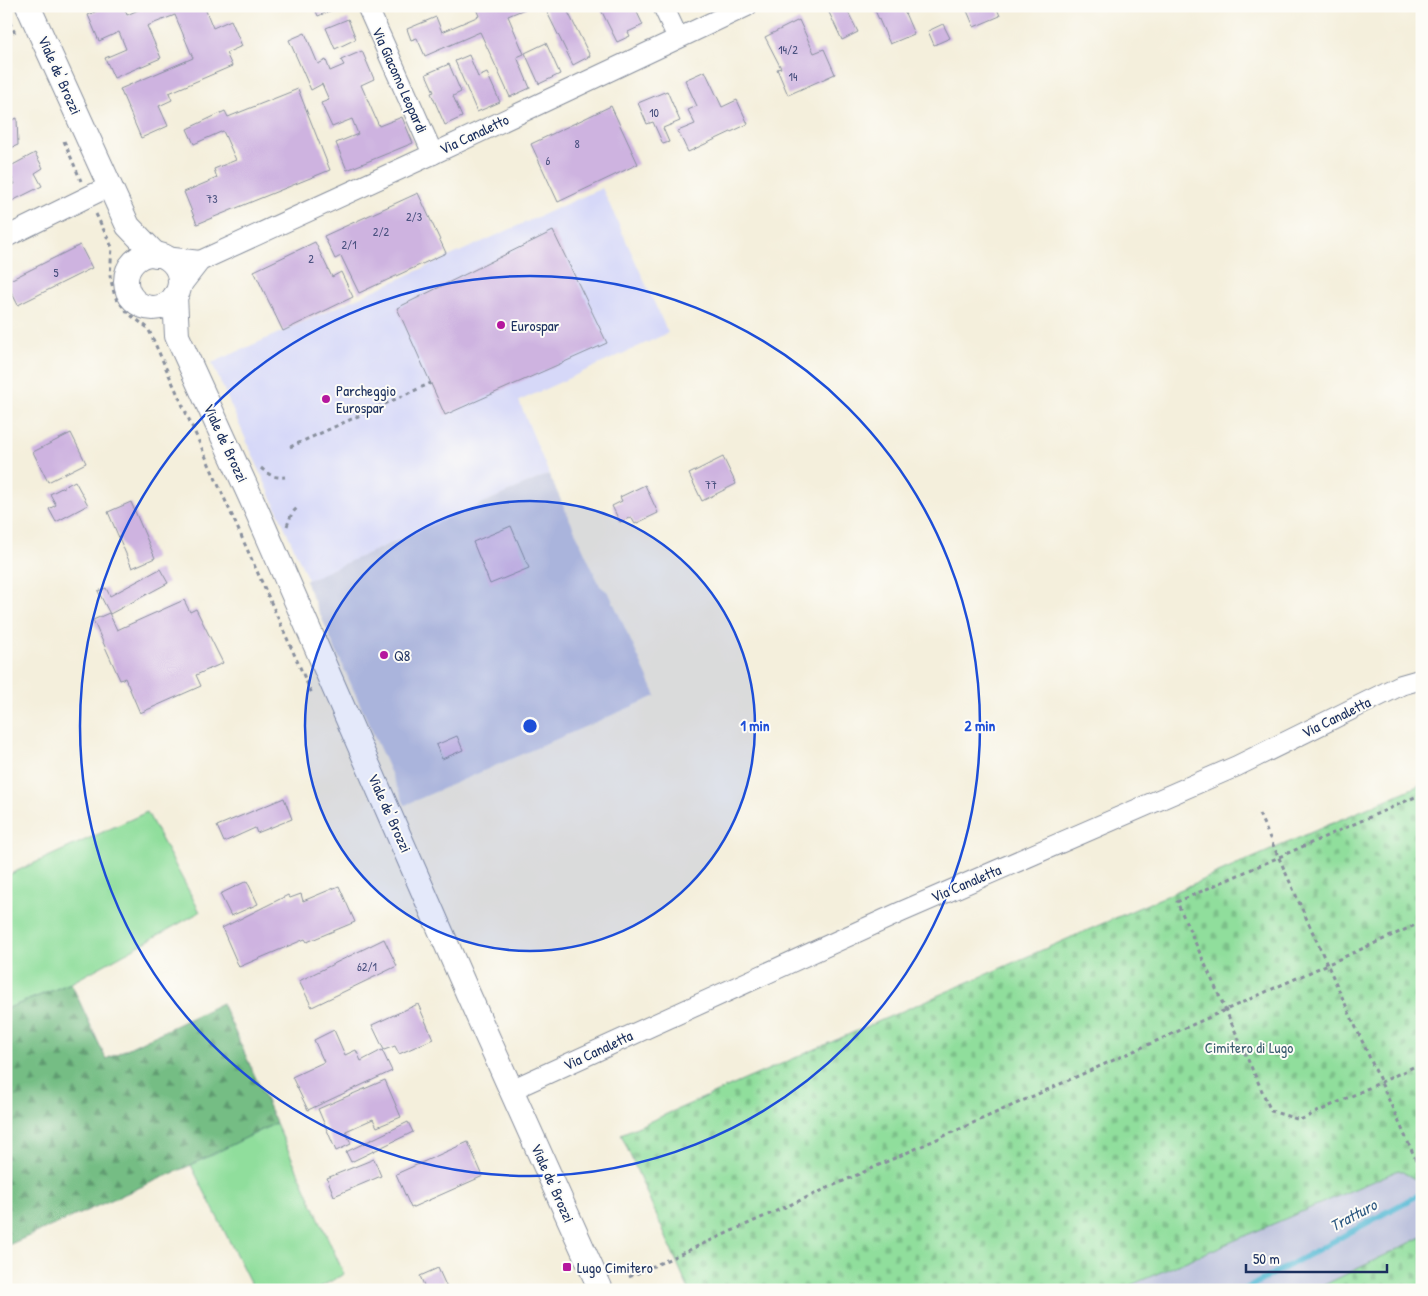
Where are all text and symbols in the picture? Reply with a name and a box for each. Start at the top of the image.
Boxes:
street label: Via Giacomo Leopardi [367,24,433,136]
street label: Viale de' Brozzi [33,32,87,118]
house number: 14/2 [778,41,798,58]
house number: 14 [789,68,798,85]
house number: 10 [649,104,659,121]
street label: Via Canaletto [436,109,512,159]
house number: 8 [574,135,580,152]
house number: 6 [546,152,551,169]
house number: 73 [206,190,218,207]
house number: 2/3 [406,208,422,225]
house number: 2/2 [373,223,390,240]
house number: 2/1 [341,236,357,253]
house number: 2 [308,250,314,267]
house number: 5 [53,264,59,281]
place label: Eurospar [511,315,560,336]
marker: Eurospar [495,319,507,331]
place label: Parcheggio Eurospar [336,380,396,418]
marker: Parcheggio Eurospar [320,393,332,405]
street label: Viale de' Brozzi [199,400,253,486]
house number: 77 [705,476,717,493]
place label: Q8 [394,645,410,666]
marker: Q8 [378,649,390,661]
street label: Via Canaletta [1298,691,1374,743]
text: 1 min [740,715,770,736]
text: 2 min [965,715,996,736]
centre of rings [521,717,539,735]
street label: Viale de' Brozzi [363,770,417,856]
street label: Via Canaletta [928,859,1004,907]
house number: 62/1 [357,958,377,975]
street label: Via Canaletta [560,1025,636,1075]
park label: Cimitero di Lugo [1205,1037,1293,1058]
street label: Viale de' Brozzi [526,1140,580,1226]
water label: Tratturo [1326,1193,1382,1236]
scale bar [1246,1241,1387,1273]
text: 50 m [1253,1248,1280,1269]
place label: Lugo Cimitero [577,1257,653,1278]
marker: Lugo Cimitero [561,1261,573,1273]

